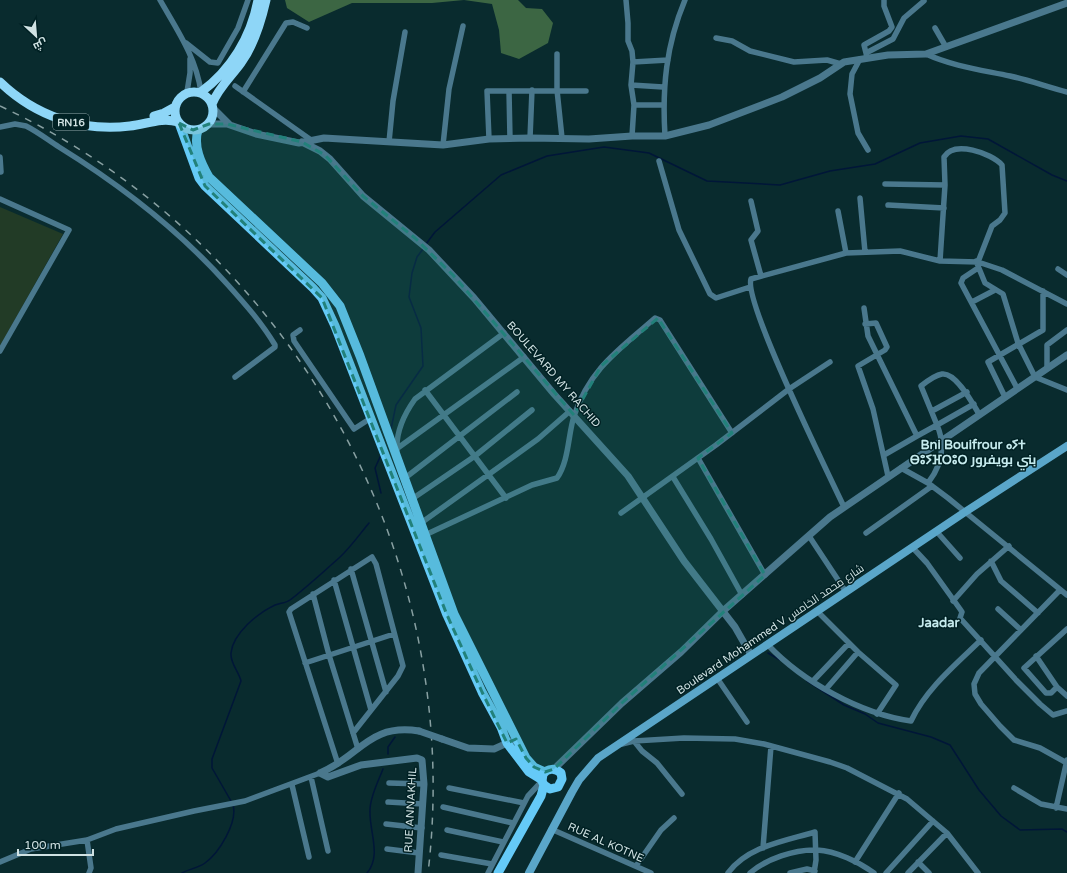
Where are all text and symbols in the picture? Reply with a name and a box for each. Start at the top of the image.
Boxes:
north arrow [16,16,56,56]
text: ش [31,36,49,53]
road number: RN16 [53,114,89,130]
street label: BOULEVARD MY RACHID [504,319,603,430]
district label: Bni Bouifrour ⴰⵢⵜ ⴱⵓⵢⴼⵔⵓⵔ بني بويفرور [910,437,1036,471]
street label: Boulevard Mohammed V شارع محمد الخامس [674,562,867,698]
district label: Jaadar [917,615,961,631]
street label: RUE ANNAKHIL [402,766,419,853]
street label: RUE AL KOTNE [566,820,646,865]
scale bar [18,831,93,857]
text: 100 m [24,838,61,852]

